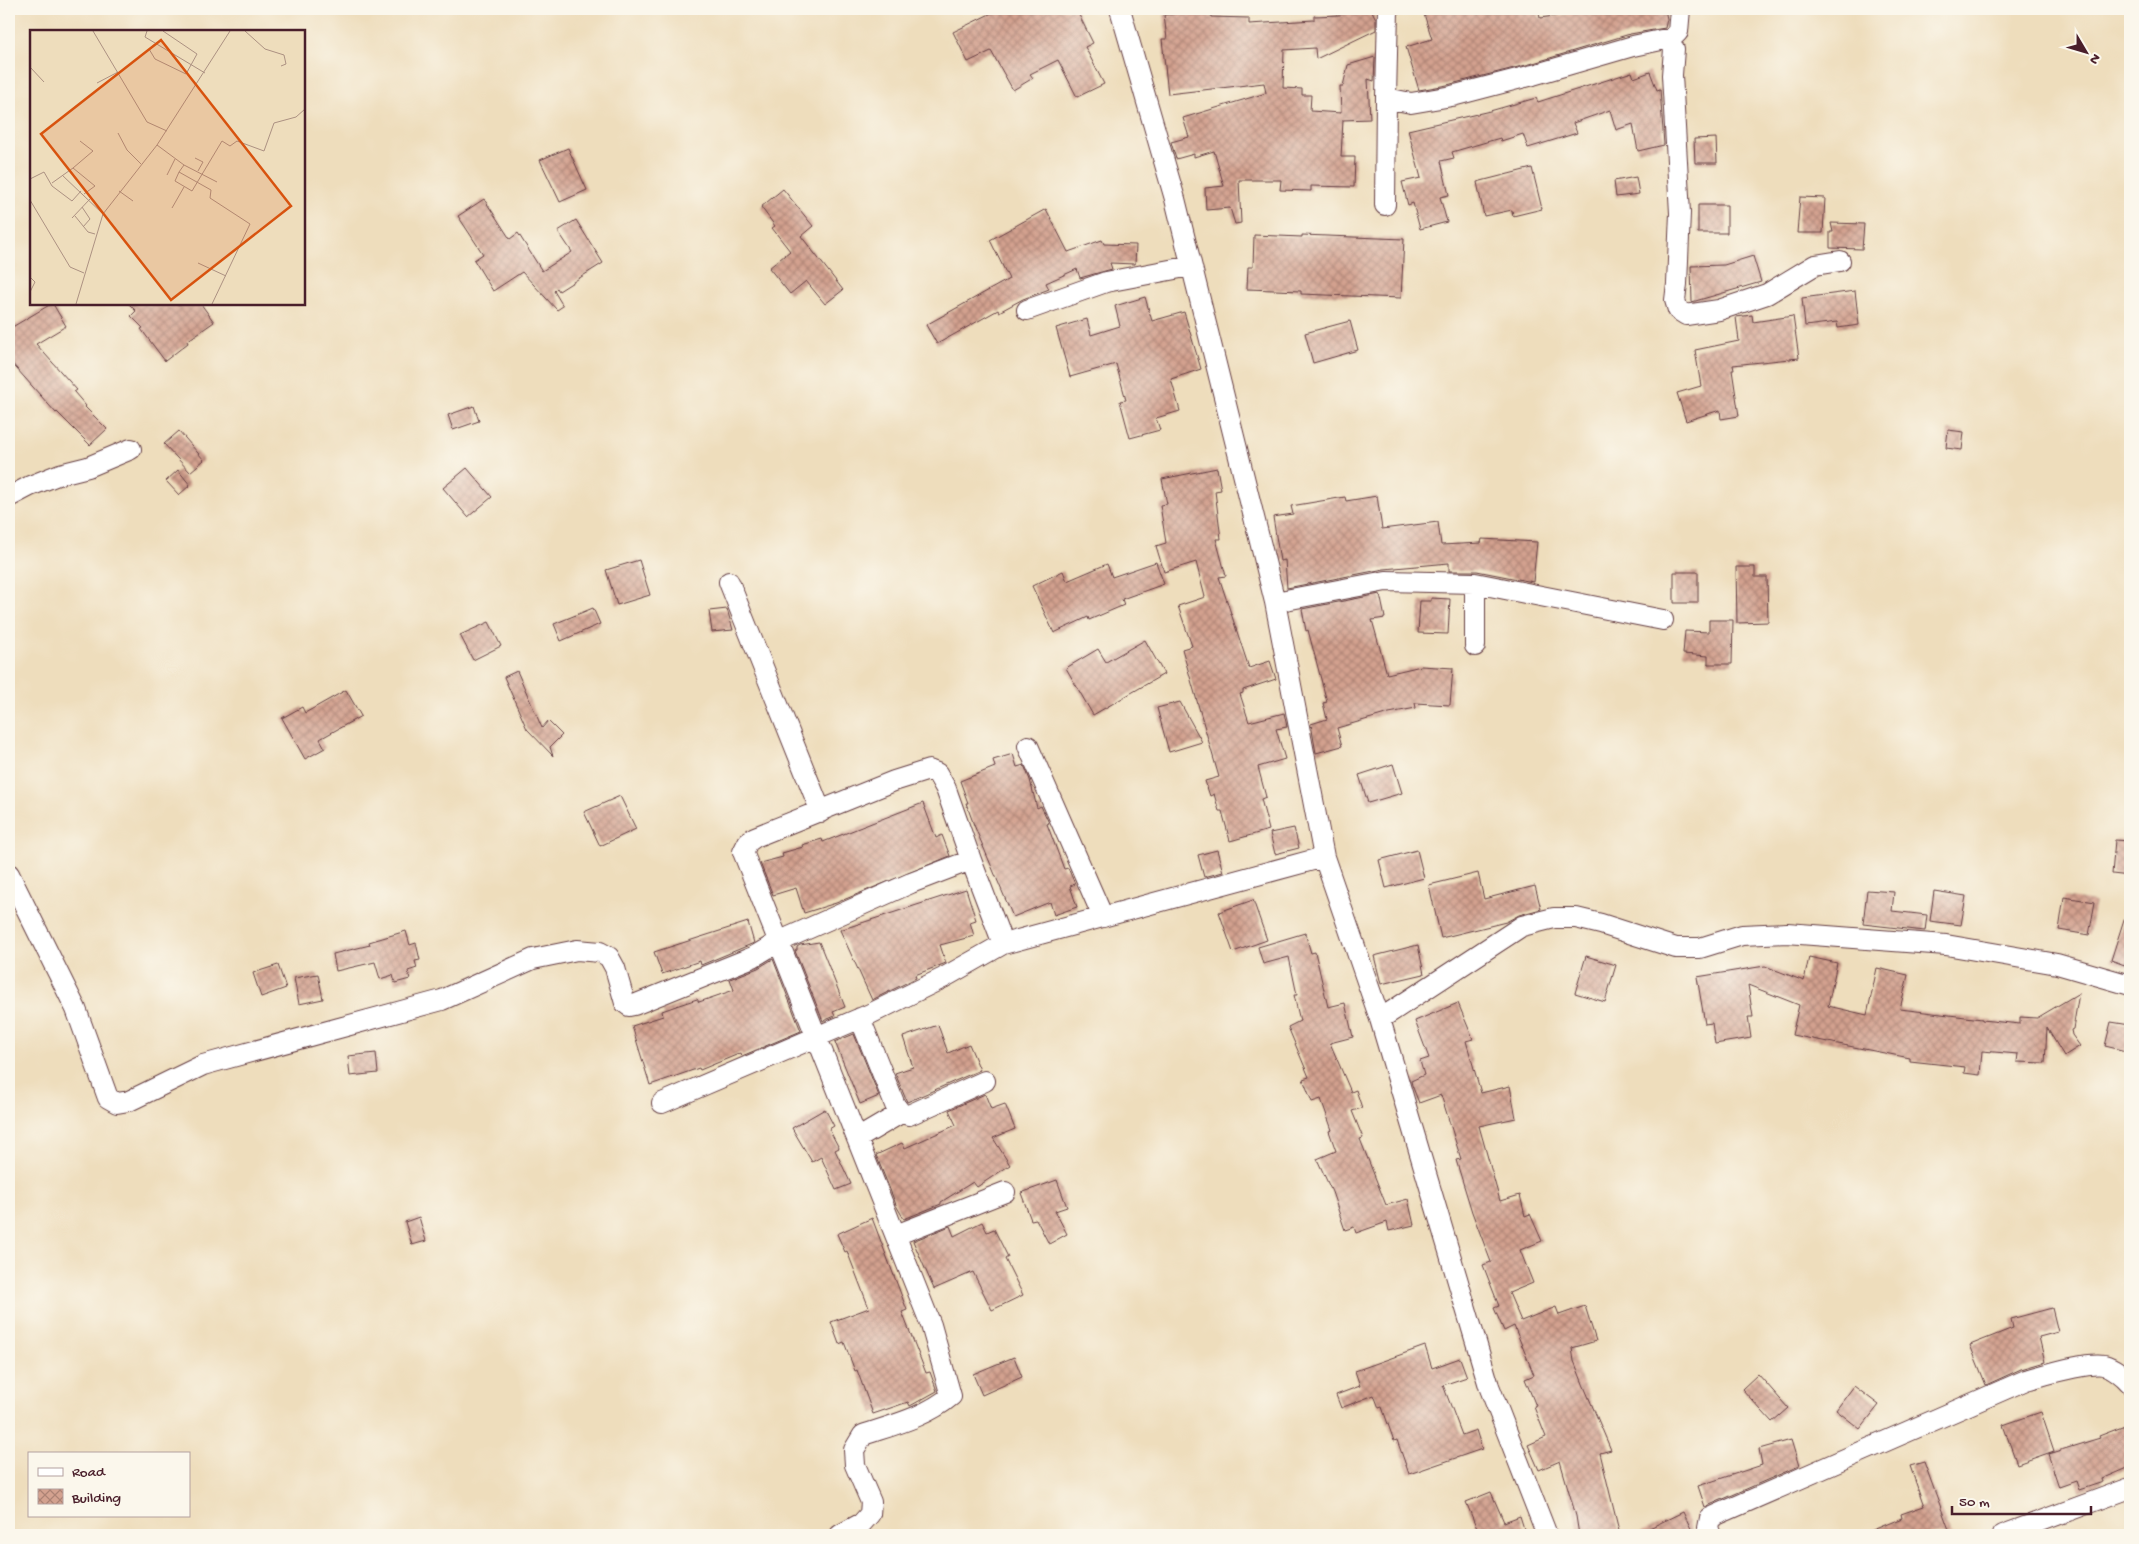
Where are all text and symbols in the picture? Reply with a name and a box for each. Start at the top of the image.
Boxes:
north arrow [2062,28,2112,78]
inset map [30,30,305,305]
text: N [2085,50,2104,67]
legend [28,1452,190,1516]
text: Road [72,1464,106,1482]
scale bar [1952,1484,2090,1516]
text: Building [71,1490,121,1508]
text: 50 m [1959,1494,1990,1512]

